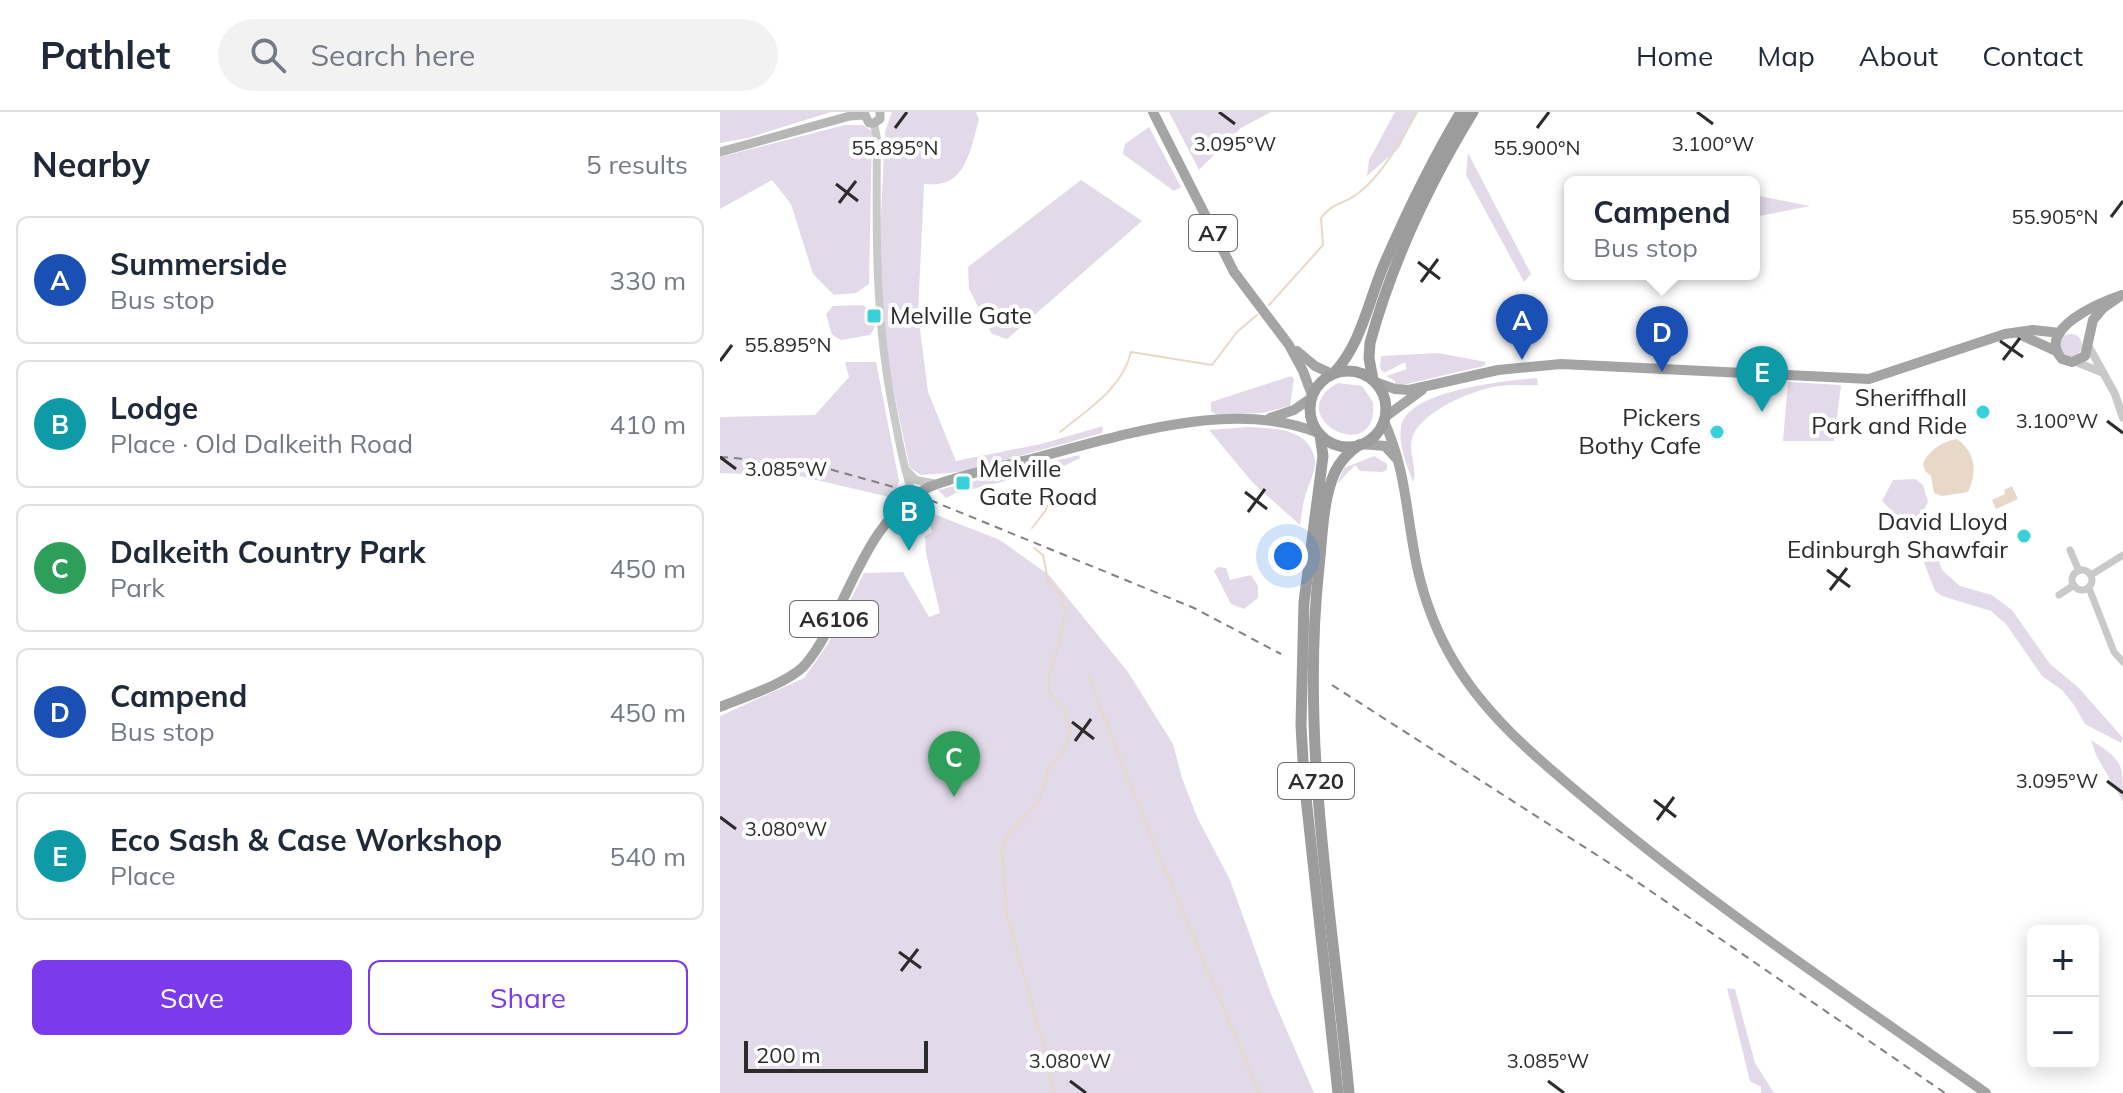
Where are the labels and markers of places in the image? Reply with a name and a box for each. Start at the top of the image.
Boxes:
pin: A [1496,294,1548,360]
place label: Melville Gate [890,300,1032,330]
pin: D [1636,306,1688,372]
marker: Melville Gate [865,307,883,325]
pin: E [1736,346,1788,412]
place label: Sheriffhall Park and Ride [1811,382,1967,440]
place label: Pickers Bothy Cafe [1578,402,1701,460]
marker: Sheriffhall Park and Ride [1974,403,1992,421]
marker: Pickers Bothy Cafe [1708,423,1726,441]
place label: Melville Gate Road [979,453,1097,511]
marker: Melville Gate Road [954,474,972,492]
pin: B [883,485,935,551]
place label: David Lloyd Edinburgh Shawfair [1787,506,2008,564]
marker: David Lloyd Edinburgh Shawfair [2015,527,2033,545]
pin: C [928,731,980,797]

